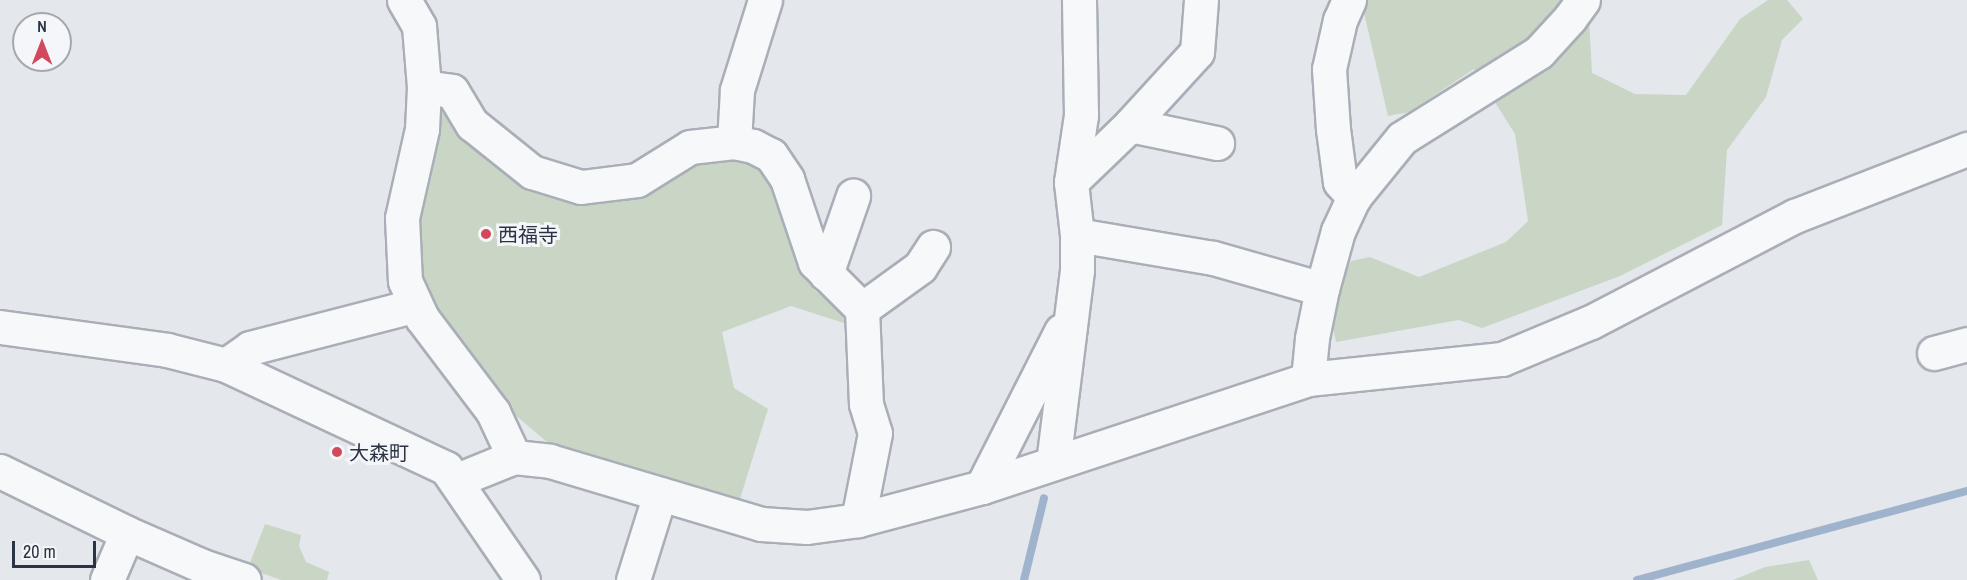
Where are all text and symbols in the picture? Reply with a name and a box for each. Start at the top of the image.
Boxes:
north arrow [12,12,72,72]
text: N [37,15,47,37]
place label: 西福寺 [498,222,558,246]
marker: 西福寺 [479,227,493,241]
place label: 大森町 [349,440,409,464]
marker: 大森町 [330,445,344,459]
scale bar [15,529,99,567]
text: 20 m [23,539,56,564]

